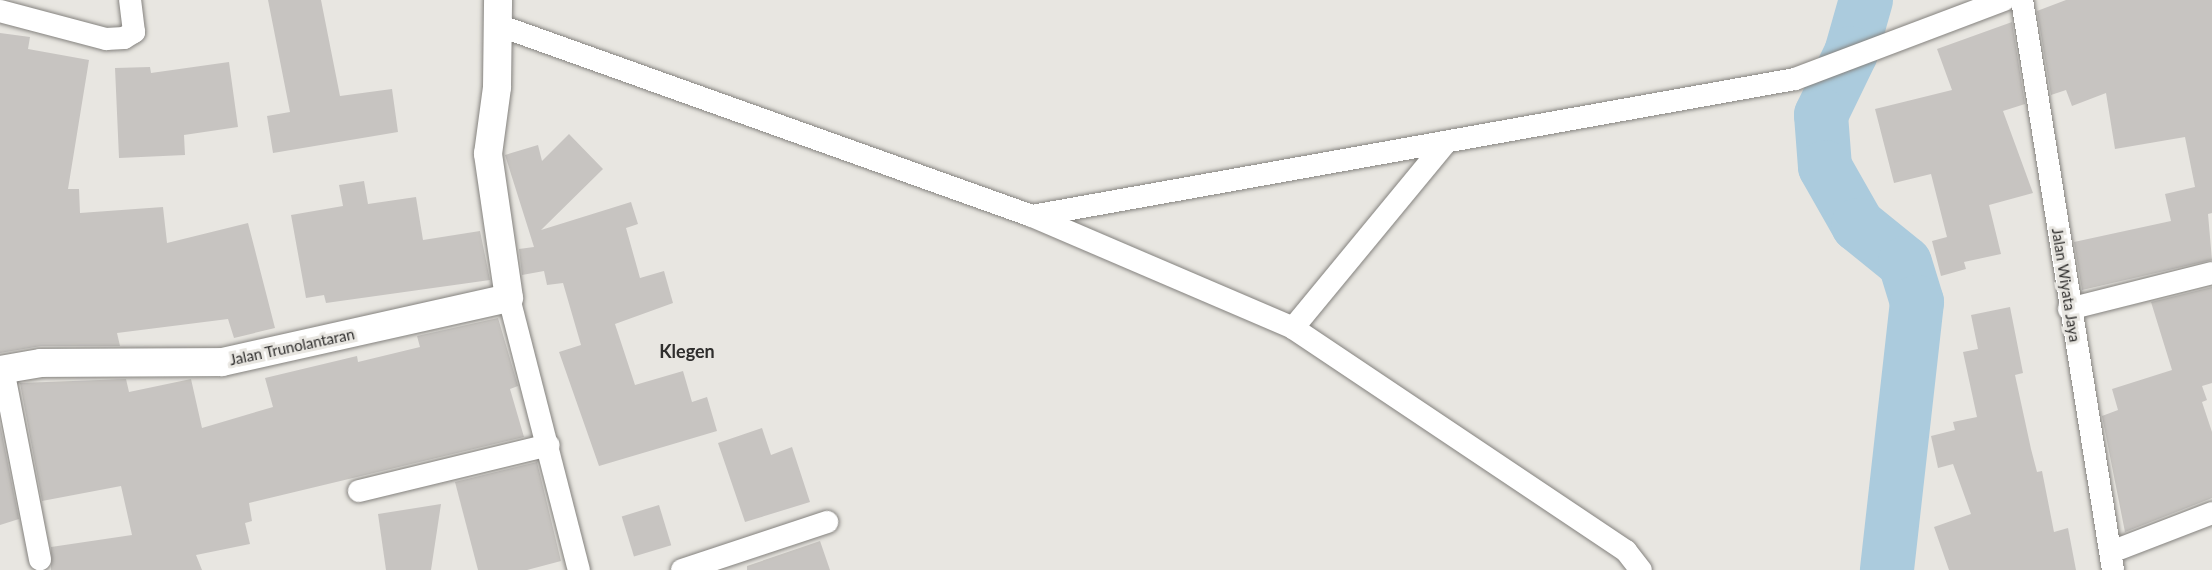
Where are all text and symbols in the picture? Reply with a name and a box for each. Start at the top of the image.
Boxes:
street label: Jalan Wiyata Jaya [2048,226,2084,344]
street label: Jalan Trunolantaran [228,325,356,369]
district label: Klegen [659,340,715,362]

